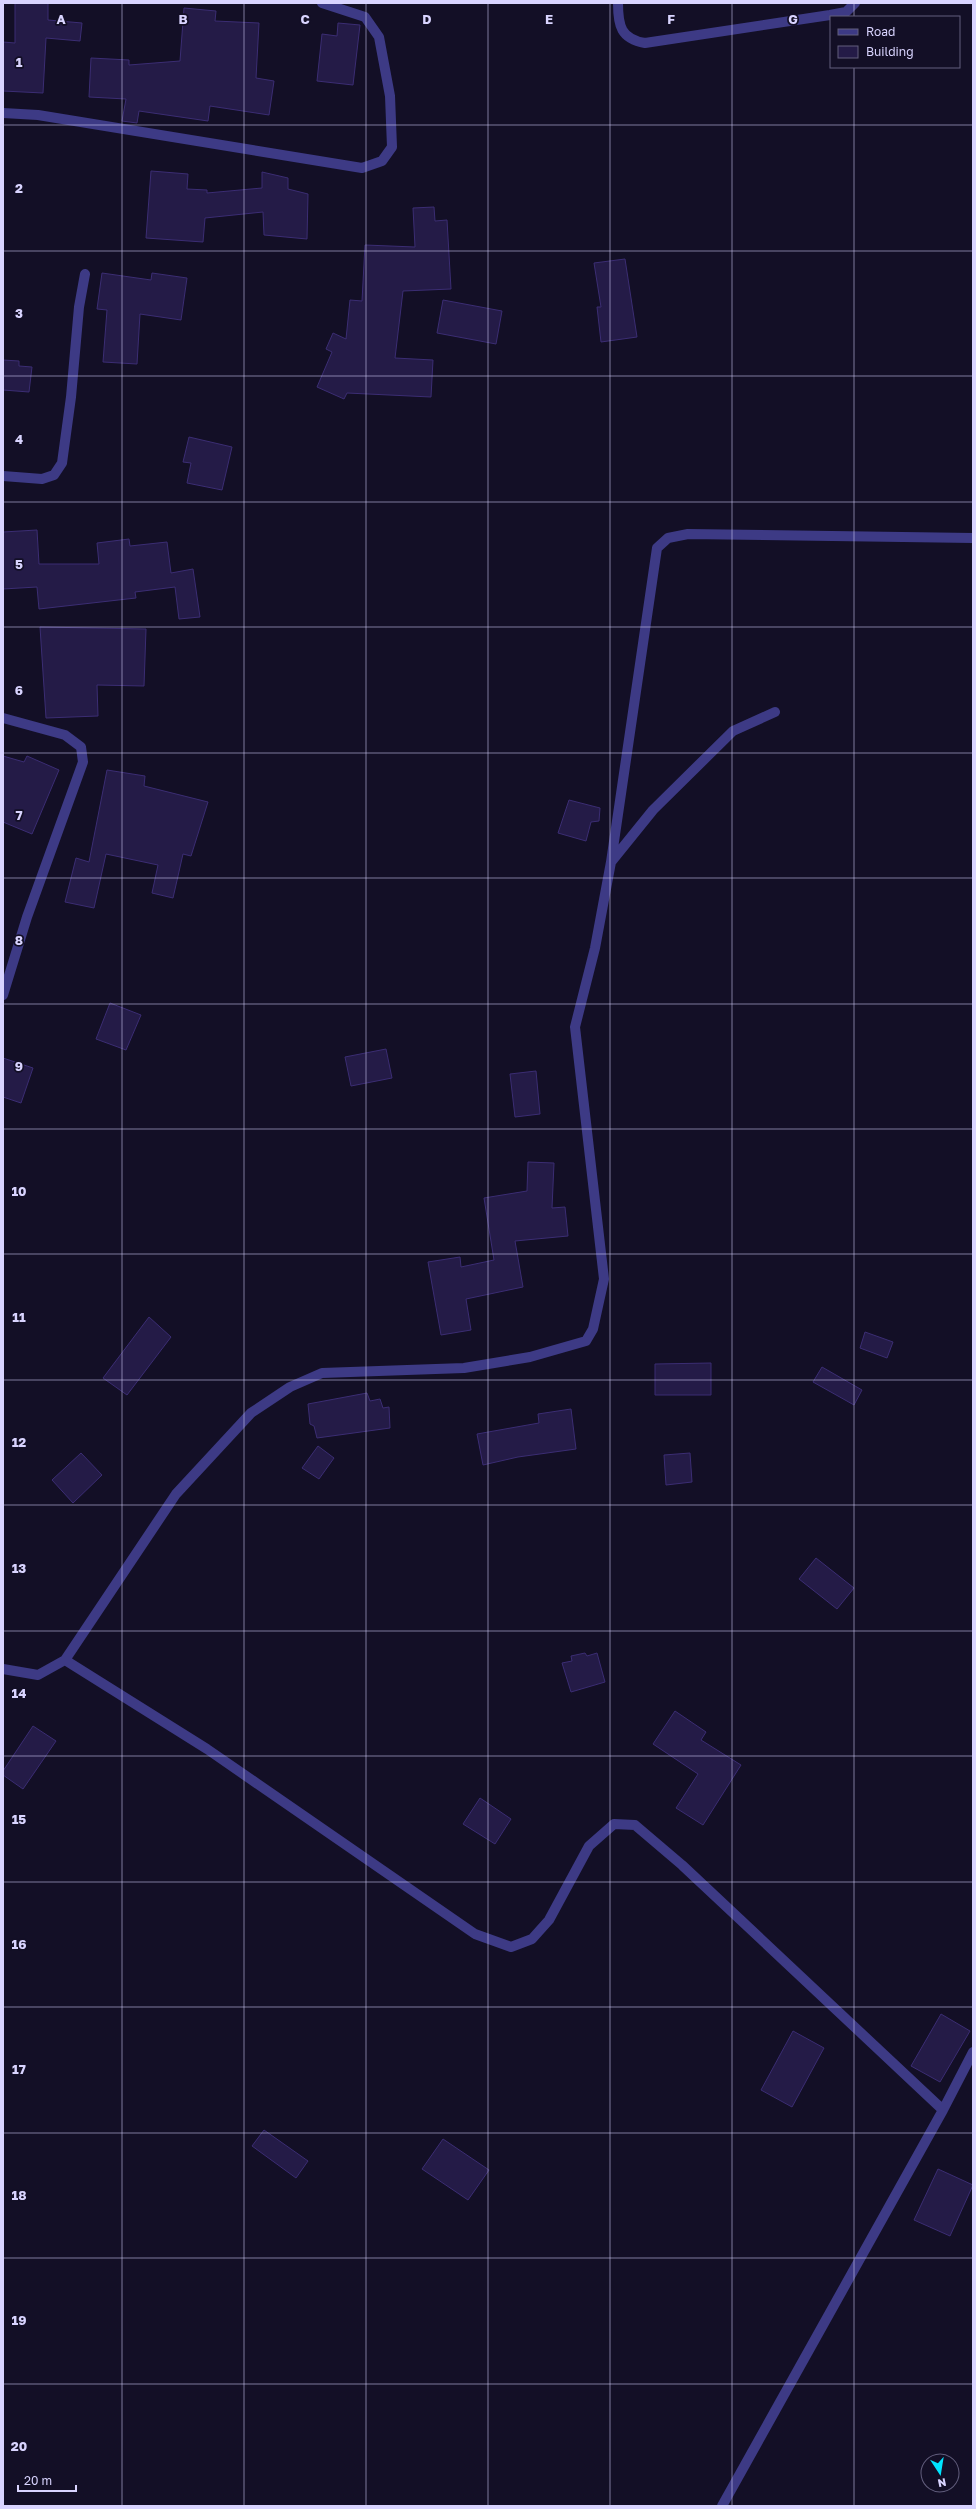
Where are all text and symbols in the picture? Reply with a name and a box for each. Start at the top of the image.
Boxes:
text: A [56,11,66,27]
text: B [178,11,188,27]
text: C [300,11,310,27]
text: D [422,11,432,27]
text: E [545,11,553,27]
text: F [667,11,675,27]
text: G [788,11,798,27]
legend [830,16,960,68]
text: Road [866,24,895,39]
text: Building [866,44,914,59]
text: 1 [16,54,23,70]
text: 2 [15,180,23,196]
text: 3 [15,305,23,321]
text: 4 [15,431,23,447]
text: 5 [15,556,23,572]
text: 6 [15,682,23,698]
text: 7 [15,807,23,823]
text: 8 [15,932,23,948]
text: 9 [15,1058,23,1074]
text: 10 [11,1183,27,1199]
text: 11 [12,1309,26,1325]
text: 12 [12,1434,26,1450]
text: 13 [12,1560,26,1576]
text: 14 [12,1685,26,1701]
text: 15 [12,1811,26,1827]
text: 16 [12,1936,26,1952]
text: 17 [12,2061,26,2077]
text: 18 [11,2187,27,2203]
text: 19 [12,2312,26,2328]
text: 20 [11,2438,27,2454]
north arrow [920,2453,960,2493]
scale bar [18,2467,76,2493]
text: 20 m [24,2473,52,2488]
text: N [937,2476,948,2490]

